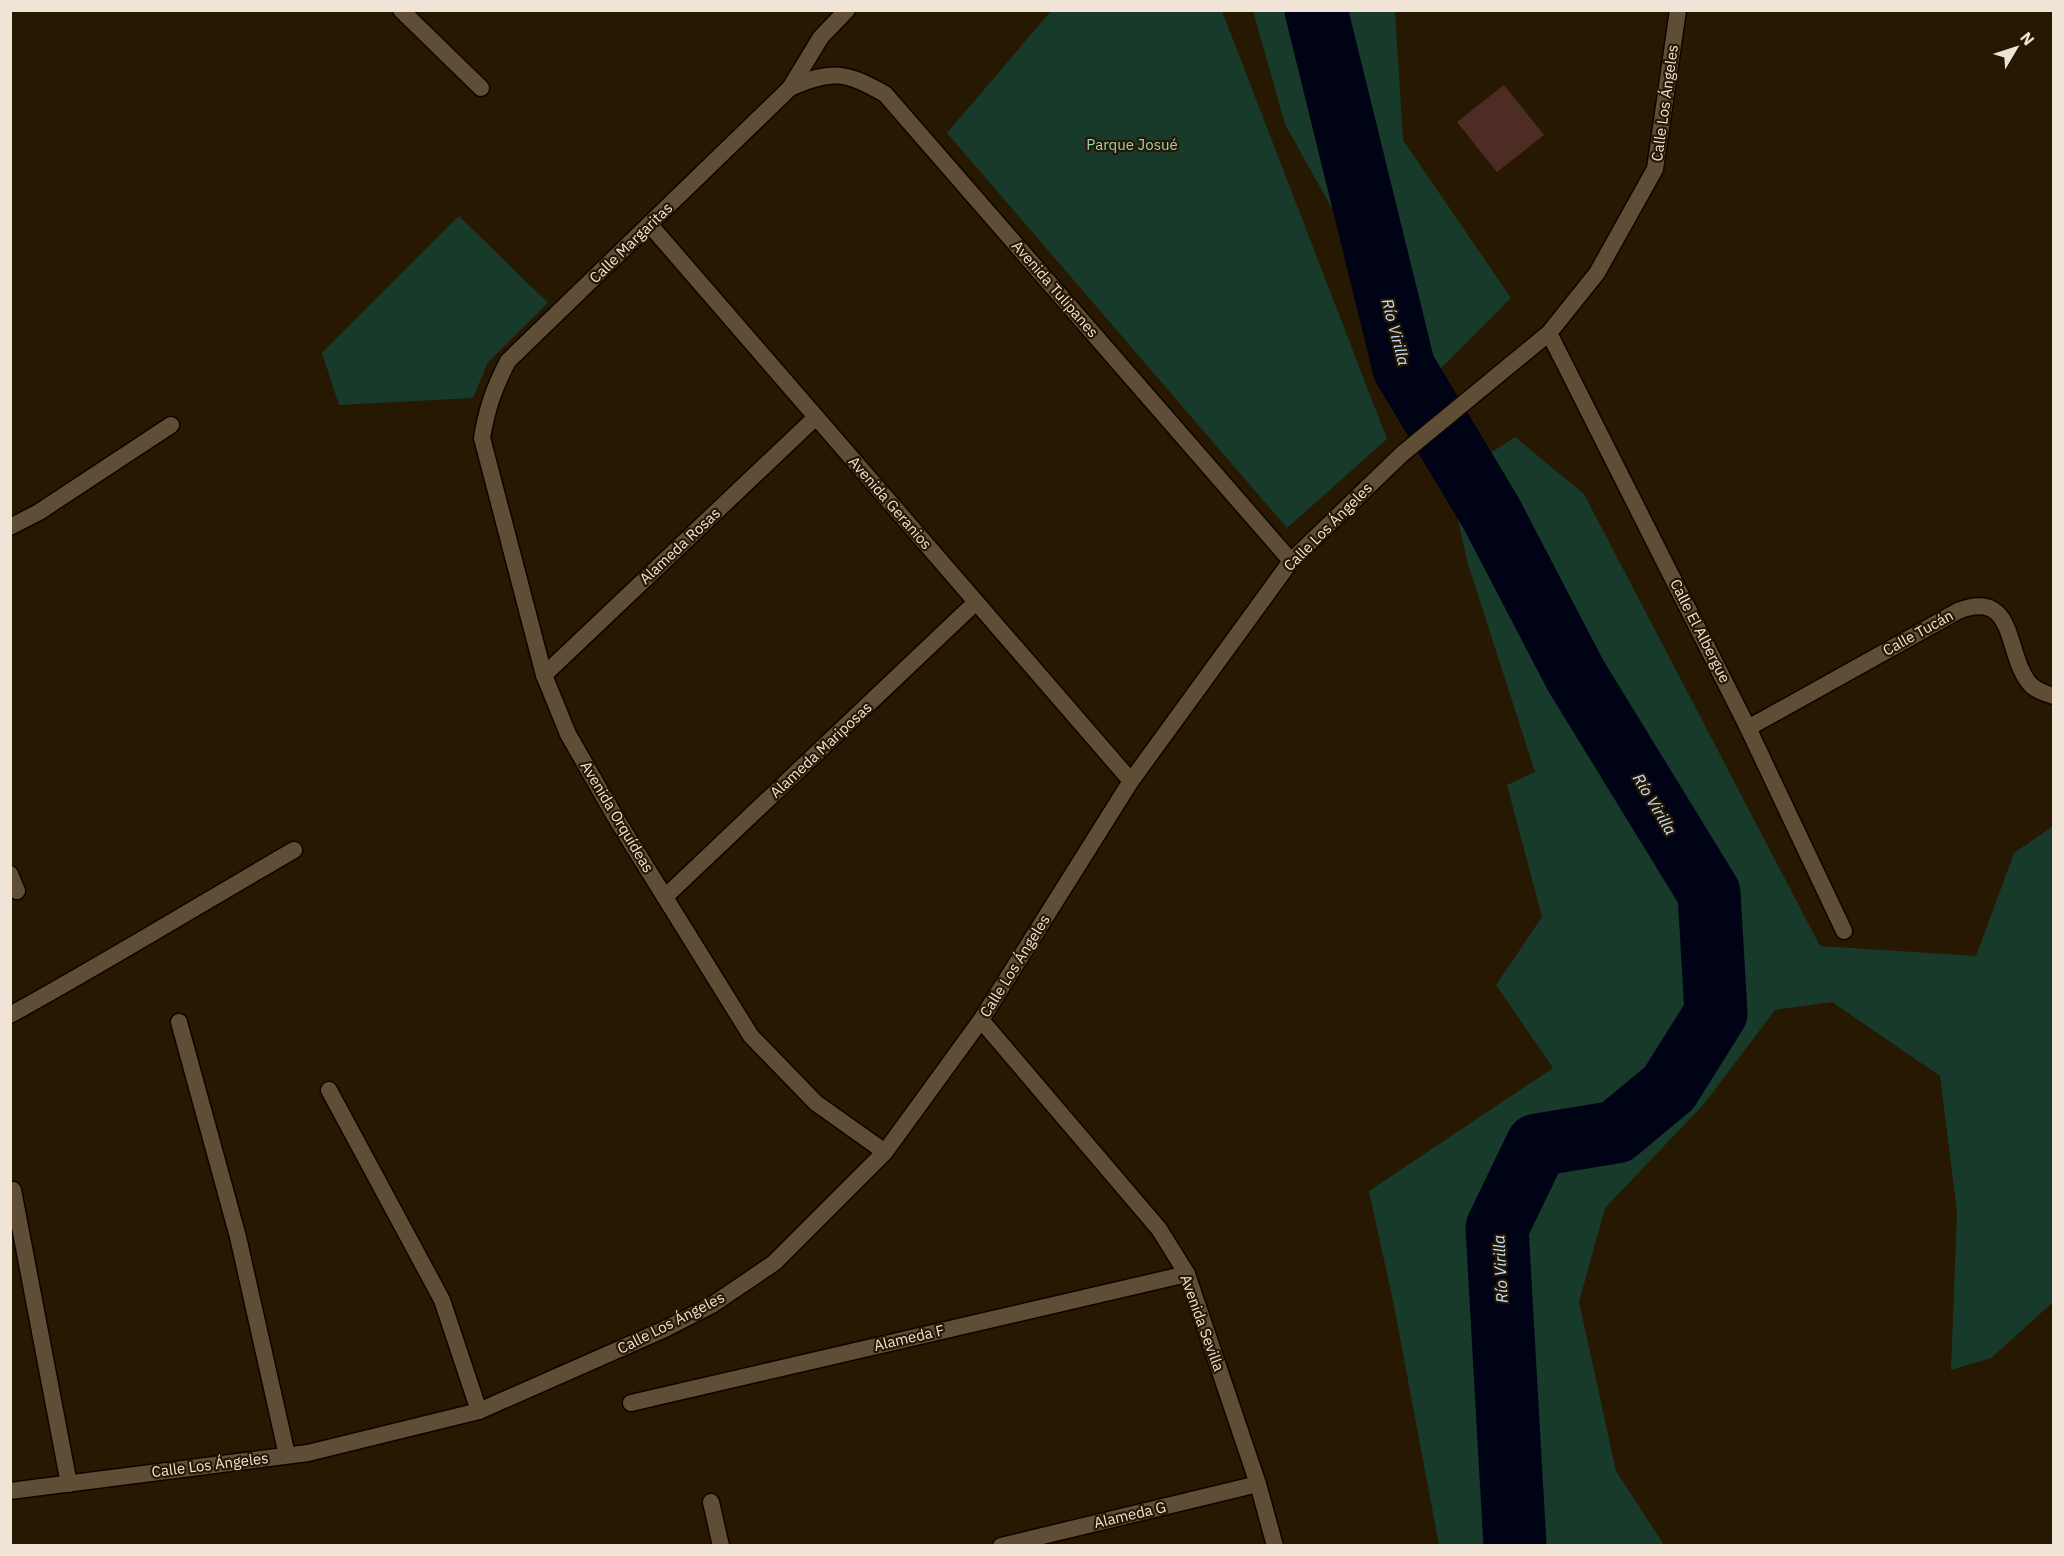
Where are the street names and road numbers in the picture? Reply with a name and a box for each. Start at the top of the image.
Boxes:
street label: Calle Los Ángeles [1647,43,1682,162]
street label: Calle Margaritas [585,198,676,287]
street label: Avenida Tulipanes [1008,236,1103,341]
street label: Avenida Geranios [845,452,936,553]
street label: Calle Los Ángeles [1279,478,1376,575]
street label: Alameda Rosas [635,503,724,588]
street label: Calle El Albergue [1666,576,1735,686]
street label: Calle Tucán [1879,605,1956,660]
street label: Alameda Mariposas [766,698,876,802]
street label: Avenida Orquídeas [577,758,658,876]
street label: Calle Los Ángeles [975,911,1054,1021]
street label: Avenida Sevilla [1176,1272,1229,1374]
street label: Calle Los Ángeles [614,1287,727,1358]
street label: Alameda F [872,1320,946,1355]
street label: Calle Los Ángeles [150,1448,269,1481]
street label: Alameda G [1092,1497,1168,1532]

